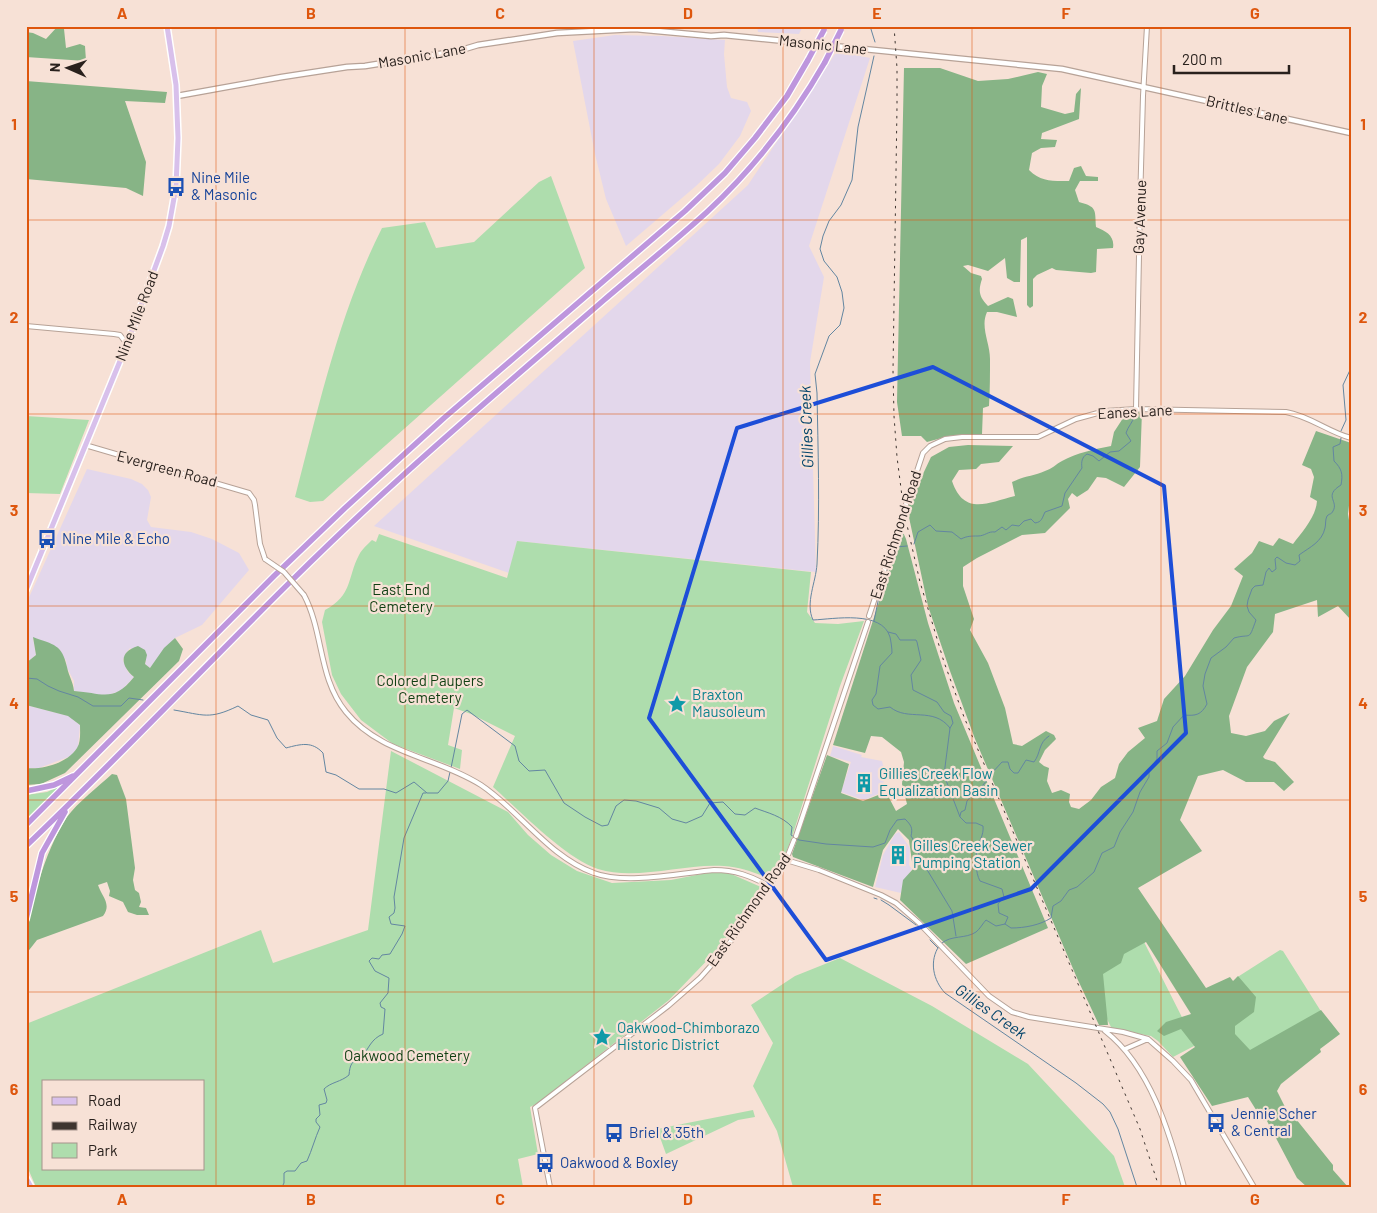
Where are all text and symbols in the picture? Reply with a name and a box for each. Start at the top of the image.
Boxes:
text: A [117,3,128,22]
text: B [306,3,316,22]
text: C [495,3,505,22]
text: D [683,3,693,22]
text: E [872,3,882,22]
text: F [1062,3,1071,22]
text: G [1250,3,1260,22]
street label: Masonic Lane [778,30,868,58]
street label: Masonic Lane [377,38,467,72]
north arrow [42,42,92,92]
scale bar [1174,42,1290,74]
text: 200 m [1182,50,1222,68]
text: N [46,63,63,72]
street label: Brittles Lane [1205,91,1290,127]
text: 1 [11,114,17,133]
text: 1 [1360,114,1366,133]
place label: Nine Mile & Masonic [191,168,258,203]
bus stop icon: Nine Mile & Masonic [165,176,187,198]
street label: Gay Avenue [1129,180,1149,254]
street label: Nine Mile Road [111,268,162,363]
text: 2 [10,307,19,326]
text: 2 [1359,307,1368,326]
water label: Gillies Creek [795,385,816,469]
street label: Eanes Lane [1097,400,1173,422]
street label: Evergreen Road [115,446,219,490]
street label: East Richmond Road [866,468,924,601]
text: 3 [10,500,18,519]
text: 3 [1359,500,1367,519]
bus stop icon: Nine Mile & Echo [36,528,58,550]
place label: Nine Mile & Echo [62,529,170,547]
park label: East End Cemetery [369,580,433,615]
park label: Colored Paupers Cemetery [377,671,483,706]
place label: Braxton Mausoleum [692,685,766,720]
text: 4 [9,693,19,712]
place icon: Braxton Mausoleum [666,693,688,715]
text: 4 [1358,693,1368,712]
place label: Gillies Creek Flow Equalization Basin [879,764,998,799]
building icon: Gillies Creek Flow Equalization Basin [853,772,875,794]
place label: Gilles Creek Sewer Pumping Station [913,836,1033,871]
building icon: Gilles Creek Sewer Pumping Station [887,844,909,866]
street label: East Richmond Road [702,849,794,970]
text: 5 [10,886,19,905]
text: 5 [1359,886,1368,905]
water label: Gillies Creek [952,979,1031,1042]
place label: Oakwood-Chimborazo Historic District [617,1018,760,1053]
place icon: Oakwood-Chimborazo Historic District [591,1026,613,1048]
park label: Oakwood Cemetery [344,1046,470,1064]
text: 6 [10,1079,19,1098]
text: 6 [1359,1079,1368,1098]
legend [42,1080,205,1170]
text: Road [88,1091,121,1109]
place label: Jennie Scher & Central [1231,1104,1317,1139]
bus stop icon: Jennie Scher & Central [1205,1112,1227,1134]
text: Railway [88,1115,137,1133]
bus stop icon: Briel & 35th [603,1122,625,1144]
place label: Briel & 35th [629,1123,704,1141]
text: Park [88,1141,118,1159]
bus stop icon: Oakwood & Boxley [534,1152,556,1174]
place label: Oakwood & Boxley [560,1153,678,1171]
text: A [117,1189,128,1208]
text: B [306,1189,316,1208]
text: C [495,1189,505,1208]
text: D [683,1189,693,1208]
text: E [872,1189,882,1208]
text: F [1062,1189,1071,1208]
text: G [1250,1189,1260,1208]

